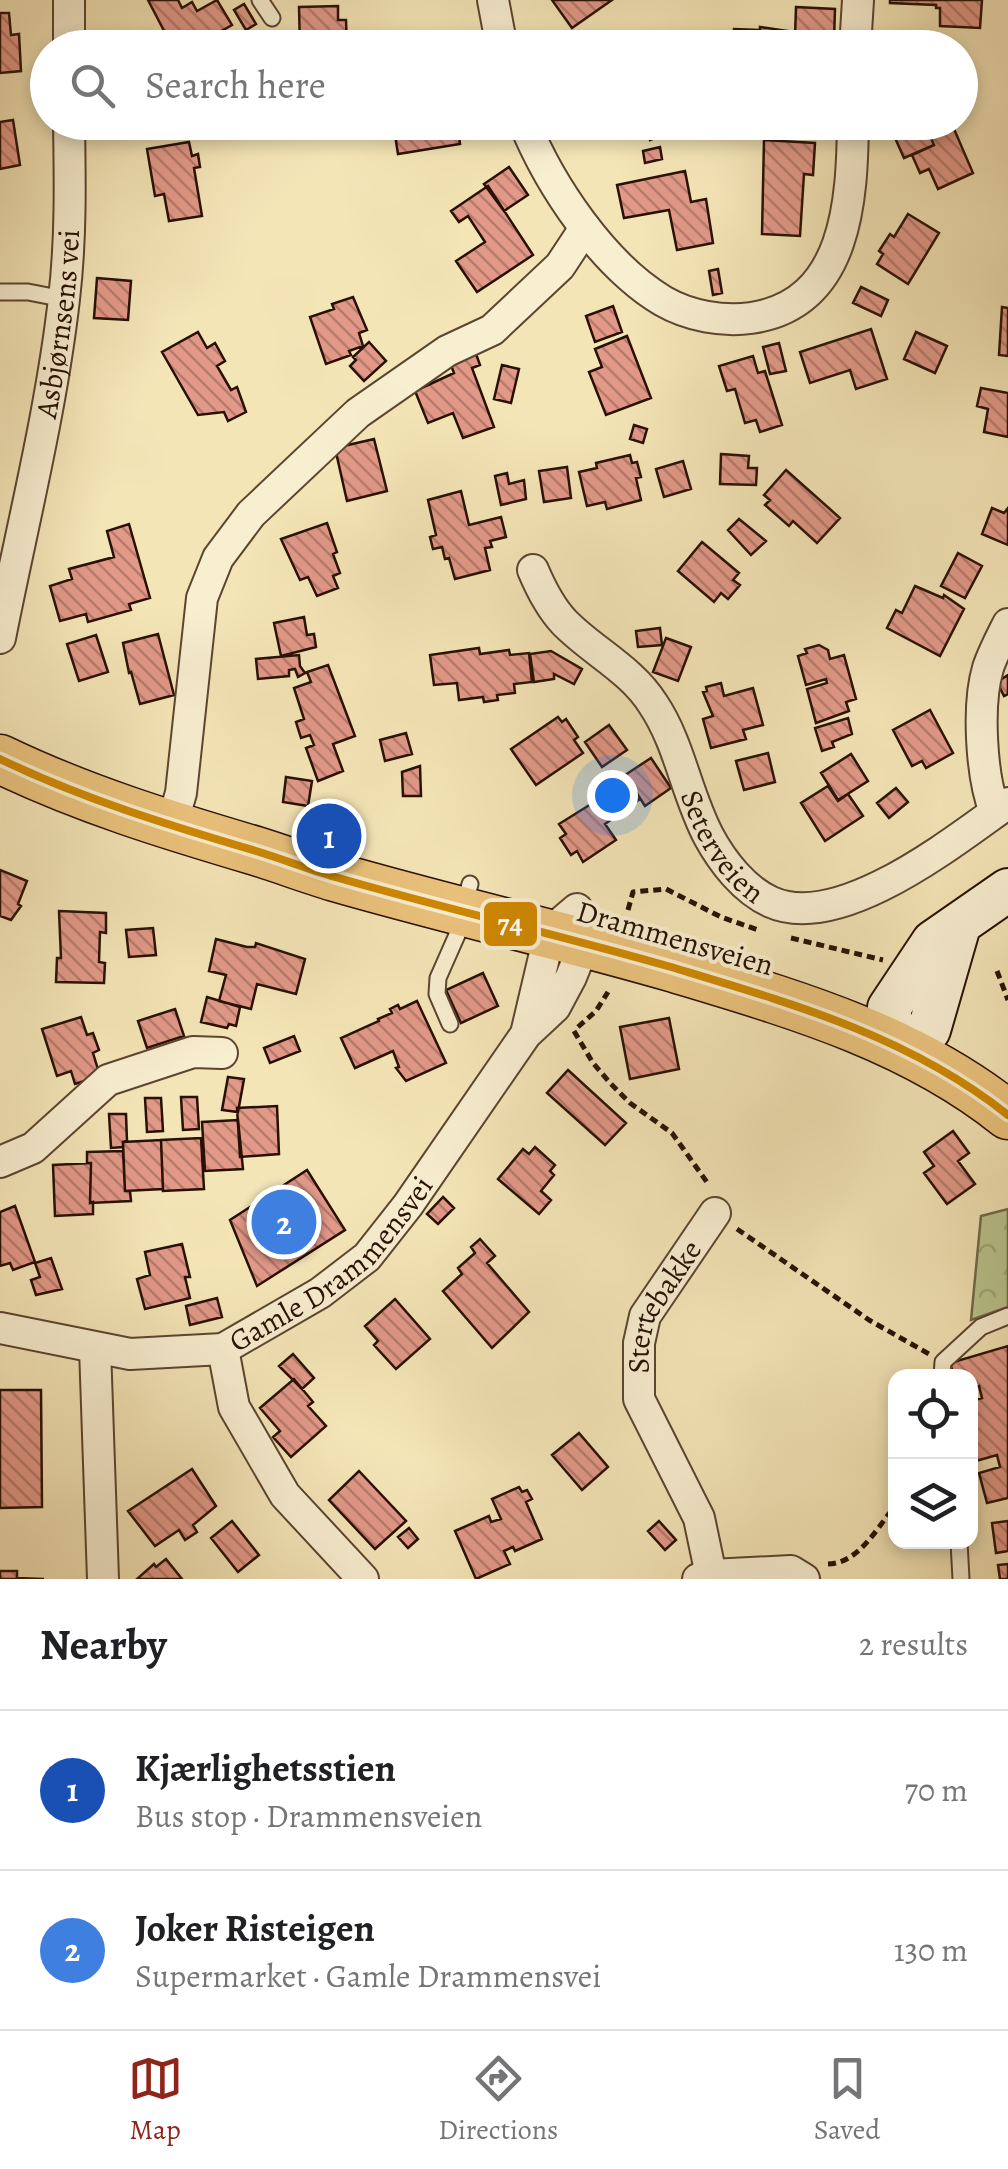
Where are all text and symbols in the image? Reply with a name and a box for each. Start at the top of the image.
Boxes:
search box [30,30,978,140]
icon: search [65,58,120,113]
text: Search here [145,59,326,111]
street label: Asbjørnsens vei [26,229,89,422]
your location [587,770,638,821]
street label: Seterveien [671,785,772,913]
pin: 1 [296,798,362,874]
street label: Drammensveien [572,891,778,985]
line badge: 74 [482,900,539,948]
text: 74 [497,905,523,943]
street label: Gamle Drammensvei [222,1168,442,1361]
pin: 2 [252,1184,316,1260]
street label: Stertebakke [618,1232,711,1374]
map controls [888,1369,978,1549]
button: locate [888,1369,978,1459]
button: layers [888,1459,978,1549]
text: Nearby [40,1616,167,1673]
text: 2 results [859,1622,968,1666]
text: Kjærlighetsstien [135,1742,396,1794]
text: 1 [67,1768,78,1812]
text: 70 m [905,1768,968,1812]
text: Bus stop · Drammensveien [135,1794,482,1838]
text: Joker Risteigen [135,1902,375,1954]
text: 2 [65,1928,80,1972]
text: 130 m [894,1928,968,1972]
text: Supermarket · Gamle Drammensvei [135,1954,601,1998]
tab: Map [128,2051,183,2149]
tab: Directions [438,2051,558,2149]
tab: Saved [814,2051,880,2149]

